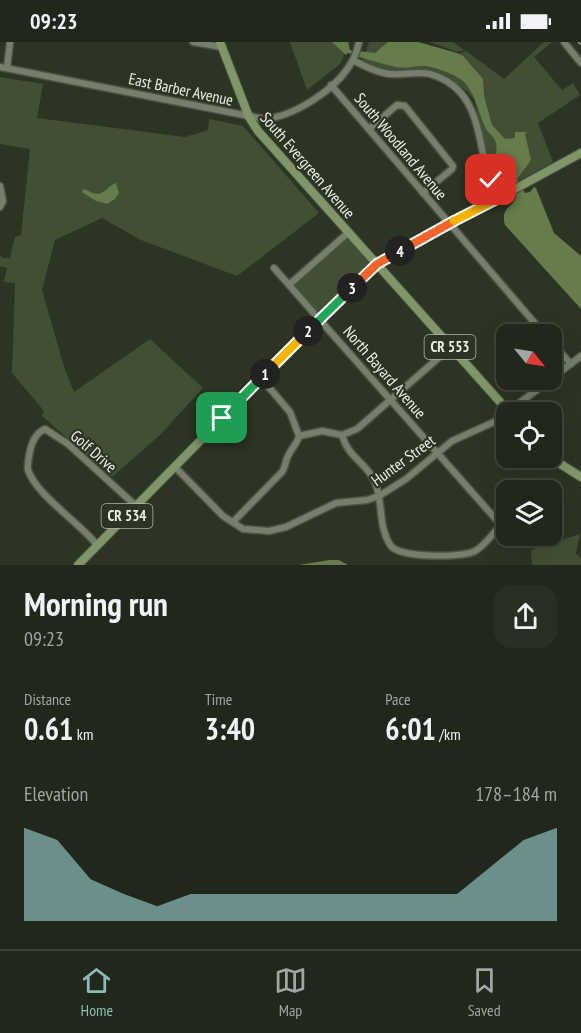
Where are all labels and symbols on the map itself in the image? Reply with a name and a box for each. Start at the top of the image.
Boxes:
street label: East Barber Avenue [127,68,235,110]
street label: South Woodland Avenue [350,88,452,204]
street label: South Evergreen Avenue [256,108,360,222]
pin [465,154,516,205]
pin: 4 [385,236,415,266]
pin: 3 [337,273,367,303]
pin: 2 [293,316,323,346]
street label: North Bayard Avenue [339,322,431,422]
north arrow [496,324,562,390]
road number: CR 553 [424,335,476,359]
pin: 1 [250,359,280,389]
pin [196,392,247,443]
street label: Golf Drive [67,425,121,477]
street label: Hunter Street [367,430,439,490]
road number: CR 534 [102,504,152,528]

